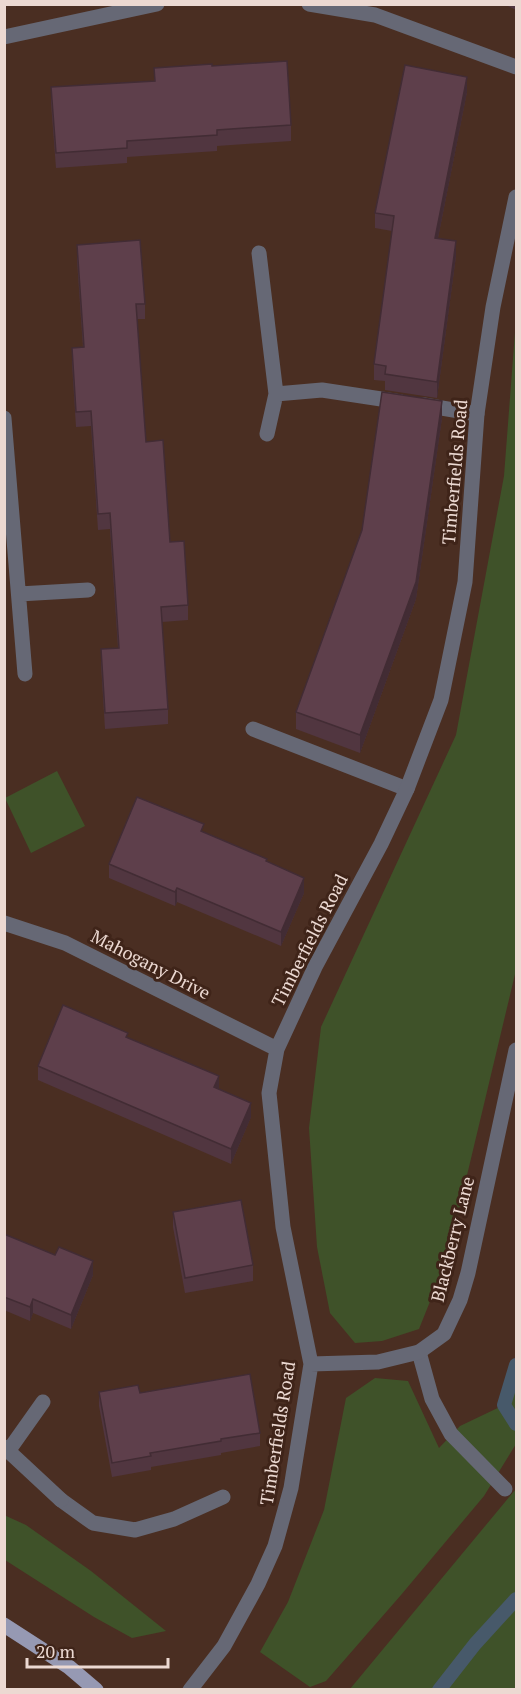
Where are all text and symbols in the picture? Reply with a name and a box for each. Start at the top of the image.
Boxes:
street label: Timberfields Road [436,398,472,546]
street label: Timberfields Road [265,870,353,1010]
street label: Mahogany Drive [87,924,215,1004]
street label: Blackberry Lane [425,1174,479,1304]
street label: Timberfields Road [254,1359,300,1507]
scale bar [27,1631,168,1669]
text: 20 m [36,1639,76,1663]

